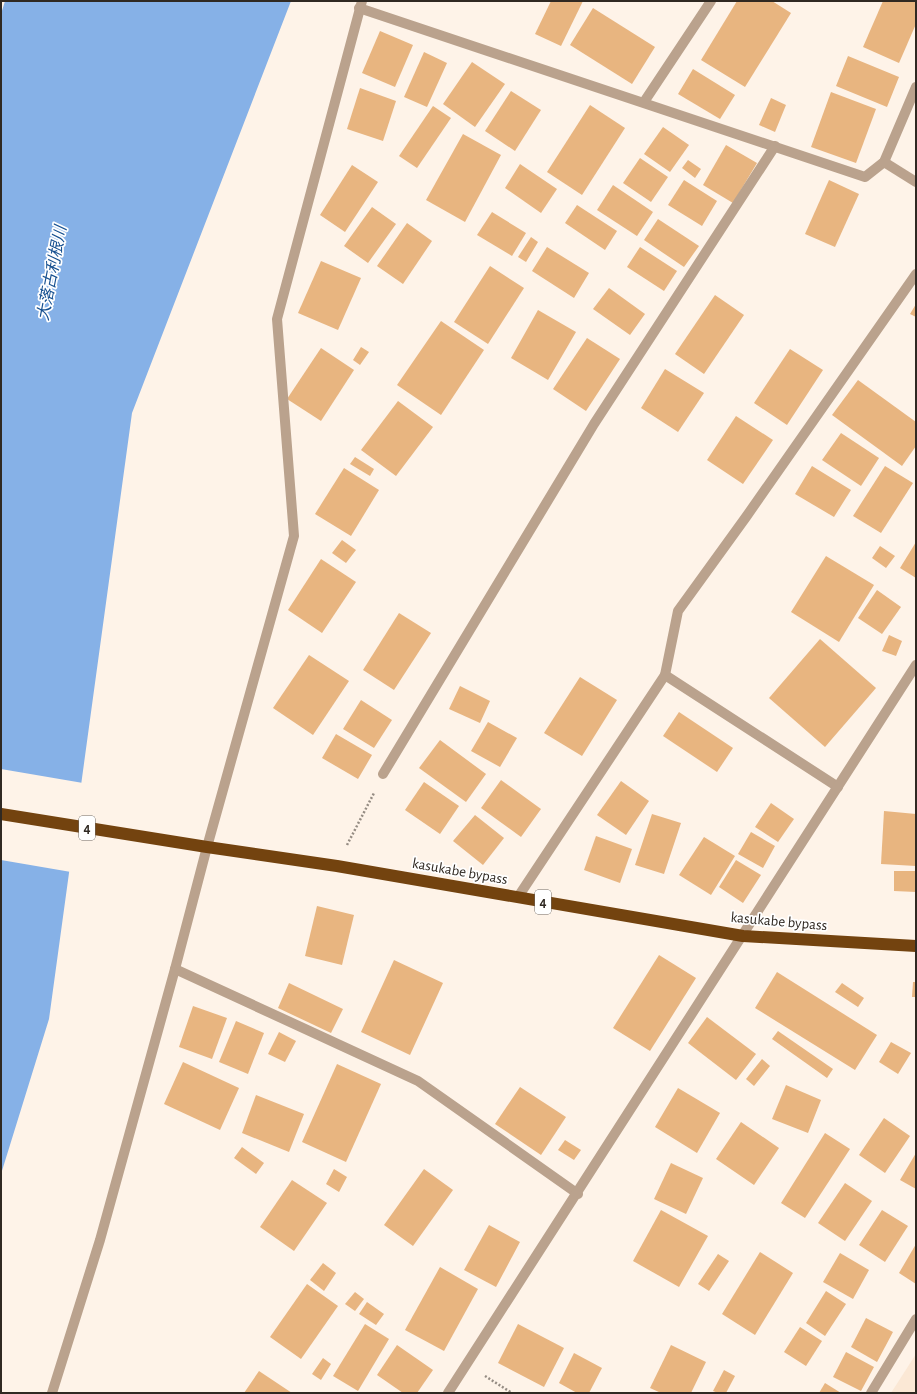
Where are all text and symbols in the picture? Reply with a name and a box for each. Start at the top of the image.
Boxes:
water label: 大落古利根川 [34,222,69,322]
road number: 4 [79,816,95,840]
street label: kasukabe bypass [411,856,509,887]
road number: 4 [535,890,551,914]
street label: kasukabe bypass [730,910,828,933]

